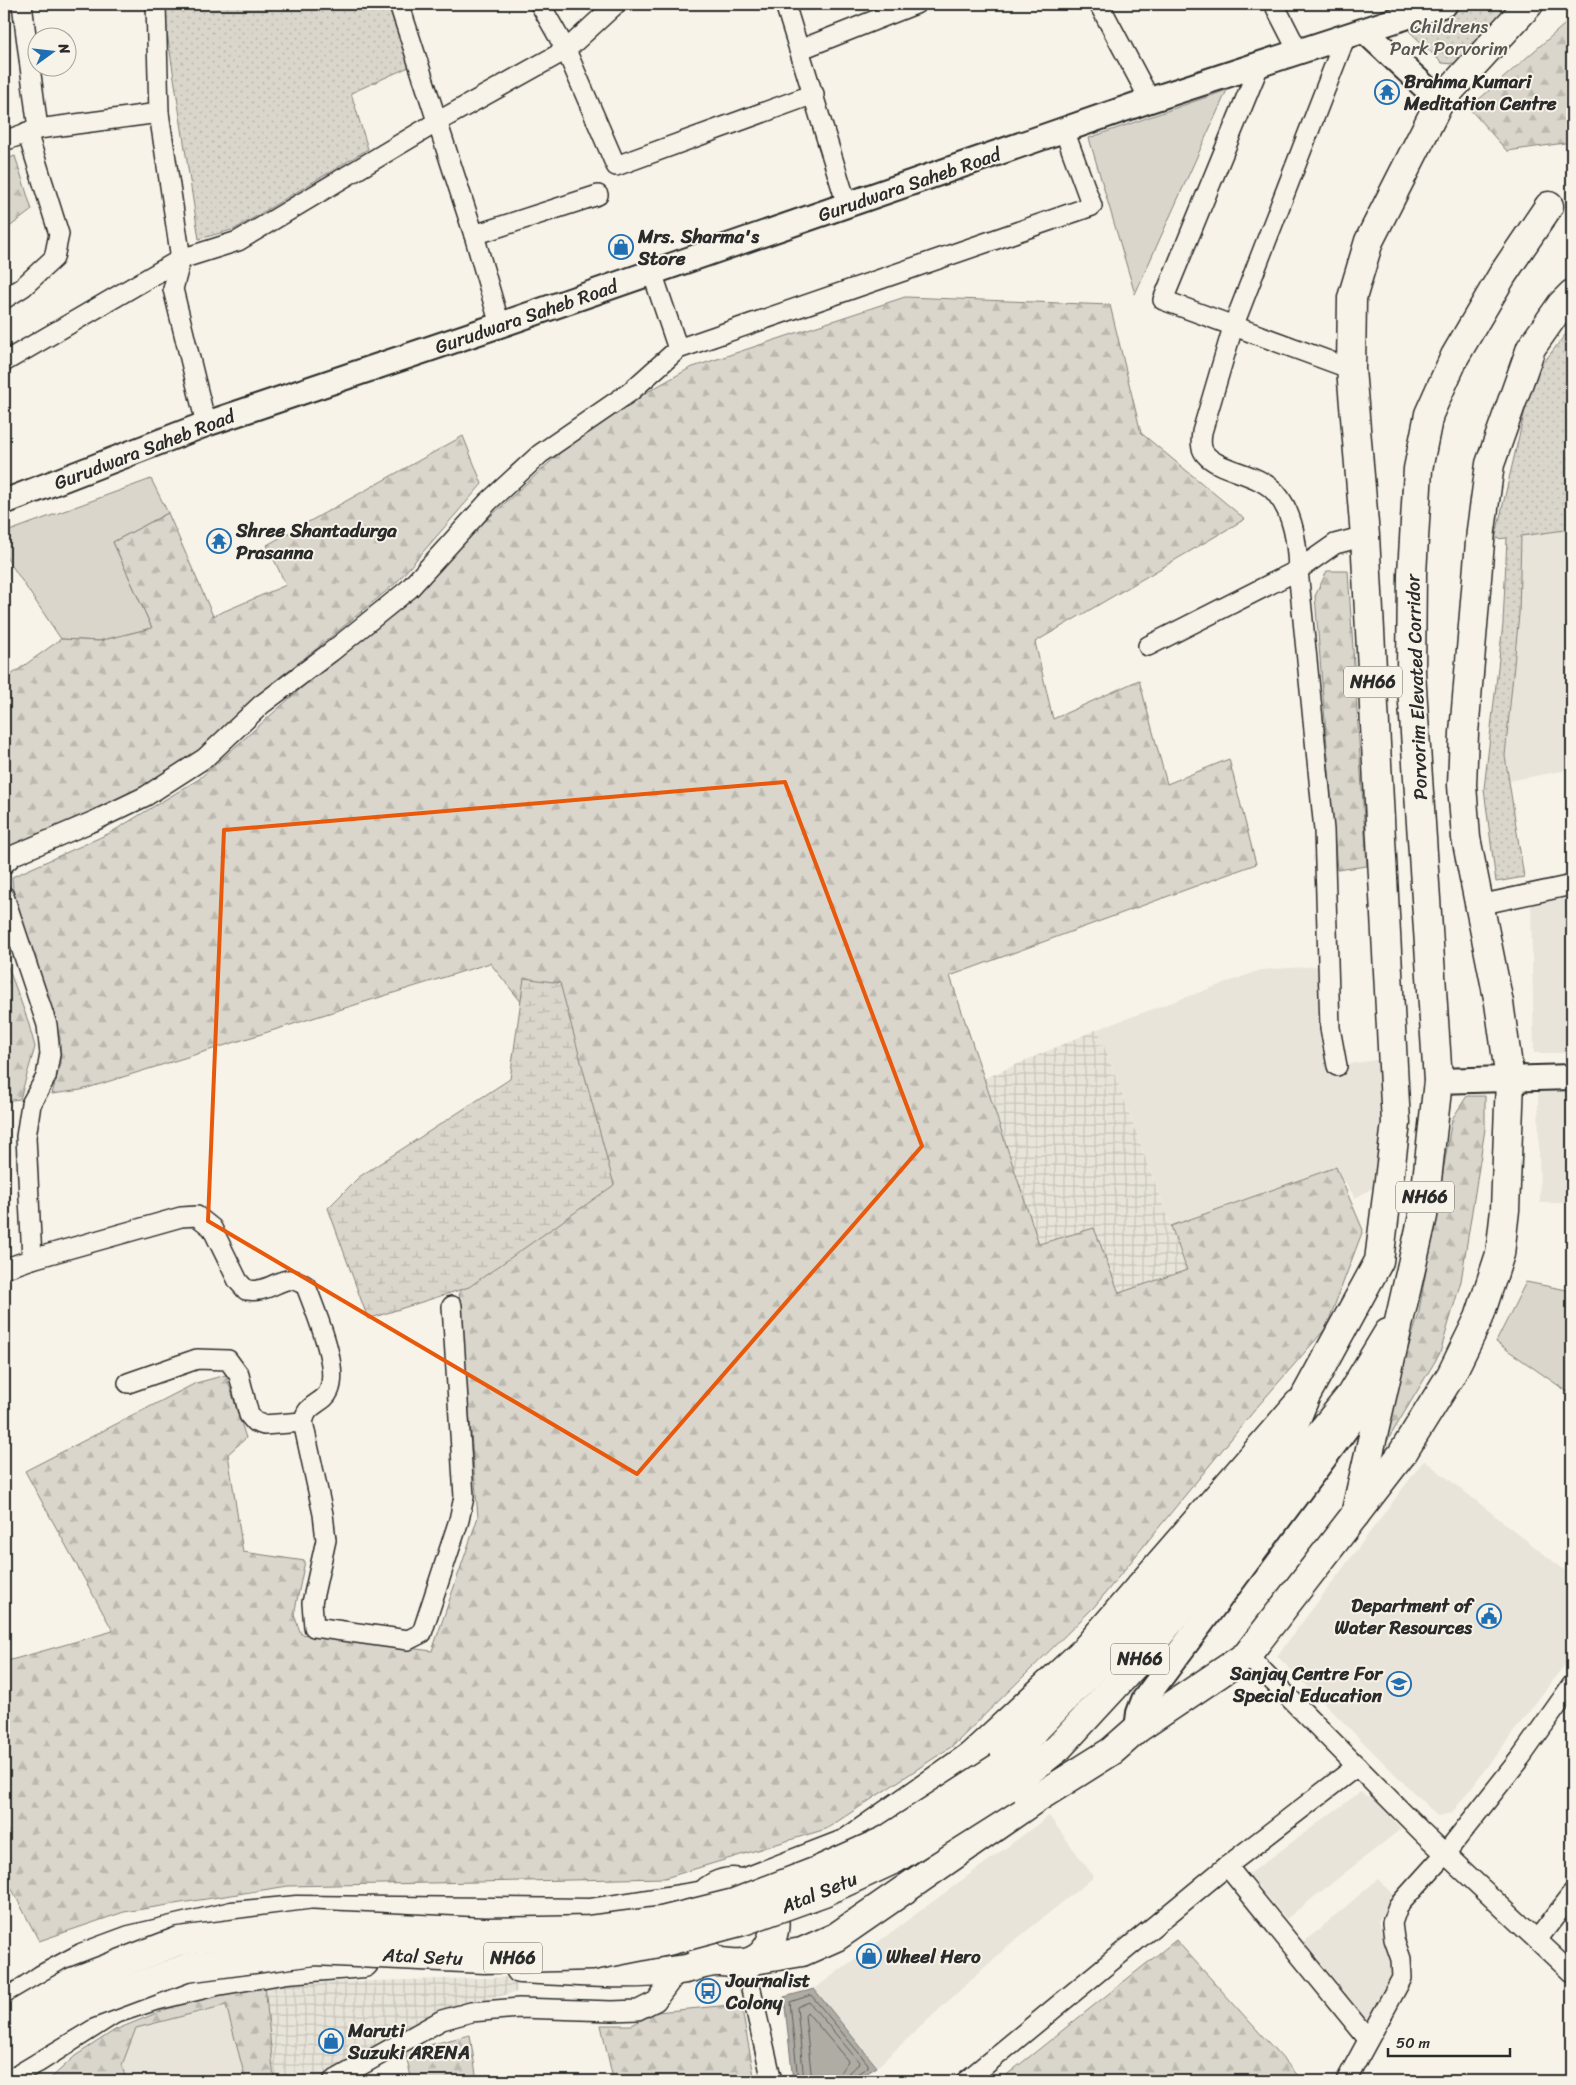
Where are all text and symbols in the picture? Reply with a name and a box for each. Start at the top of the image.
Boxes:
park label: Childrens Park Porvorim [1390,10,1508,65]
north arrow [28,28,78,78]
text: N [50,40,77,57]
place label: Brahma Kumari Meditation Centre [1403,65,1557,120]
temple icon: Brahma Kumari Meditation Centre [1374,79,1400,105]
street label: Gurudwara Saheb Road [813,137,1007,231]
place label: Mrs. Sharma's Store [637,220,760,275]
shop icon: Mrs. Sharma's Store [608,234,634,260]
street label: Gurudwara Saheb Road [430,269,624,363]
street label: Gurudwara Saheb Road [49,399,241,499]
place label: Shree Shantadurga Prasanna [235,514,397,569]
temple icon: Shree Shantadurga Prasanna [206,528,232,554]
street label: Porvorim Elevated Corridor [1396,572,1437,801]
road number: NH66 [1344,666,1402,698]
road number: NH66 [1396,1182,1454,1212]
place label: Department of Water Resources [1334,1589,1476,1644]
public building icon: Department of Water Resources [1476,1603,1502,1629]
road number: NH66 [1111,1644,1169,1675]
place label: Sanjay Centre For Special Education [1229,1657,1384,1712]
school or university icon: Sanjay Centre For Special Education [1386,1671,1412,1697]
street label: Atal Setu [775,1862,863,1923]
street label: Atal Setu [381,1938,464,1975]
place label: Wheel Hero [886,1940,981,1973]
road number: NH66 [484,1942,542,1974]
shop icon: Wheel Hero [856,1943,882,1969]
place label: Journalist Colony [725,1964,811,2019]
bus stop icon: Journalist Colony [695,1978,721,2004]
place label: Maruti Suzuki ARENA [347,2014,470,2069]
scale bar [1388,2025,1511,2057]
shop icon: Maruti Suzuki ARENA [318,2028,344,2054]
text: 50 m [1396,2030,1431,2056]

